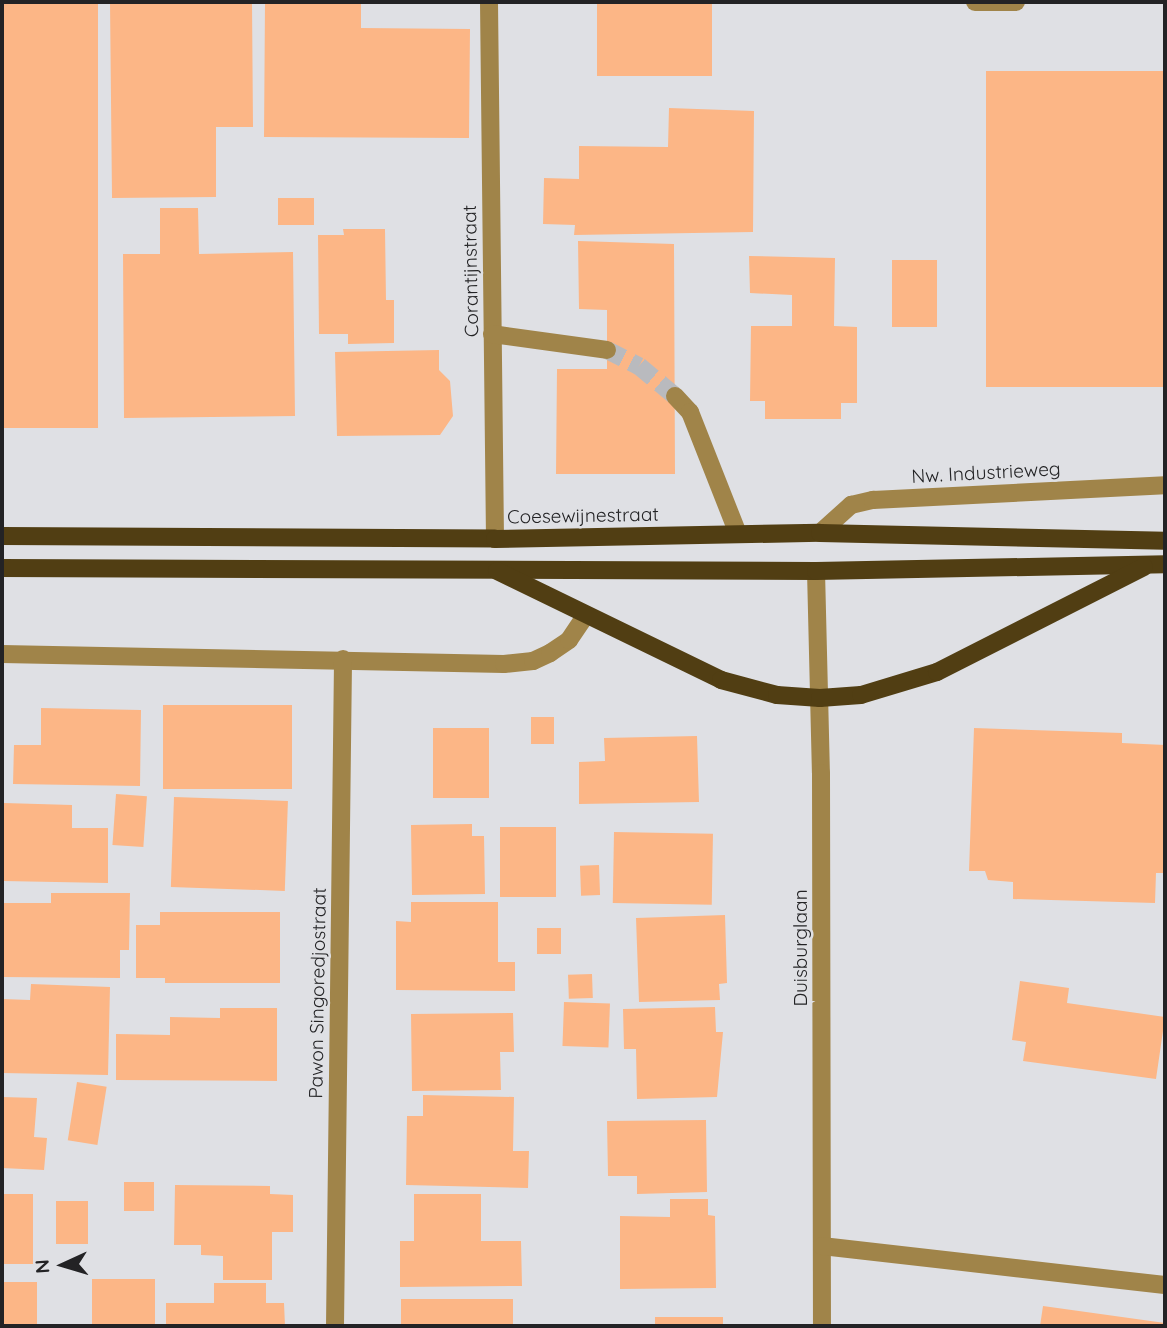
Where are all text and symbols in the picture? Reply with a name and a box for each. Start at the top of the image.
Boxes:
street label: Corantijnstraat [458,205,484,337]
street label: Nw. Industrieweg [911,458,1061,488]
street label: Coesewijnestraat [507,503,659,529]
street label: Pawon Singoredjostraat [305,887,331,1099]
street label: Duisburglaan [790,889,812,1007]
north arrow [28,1230,98,1300]
text: N [30,1259,55,1274]

